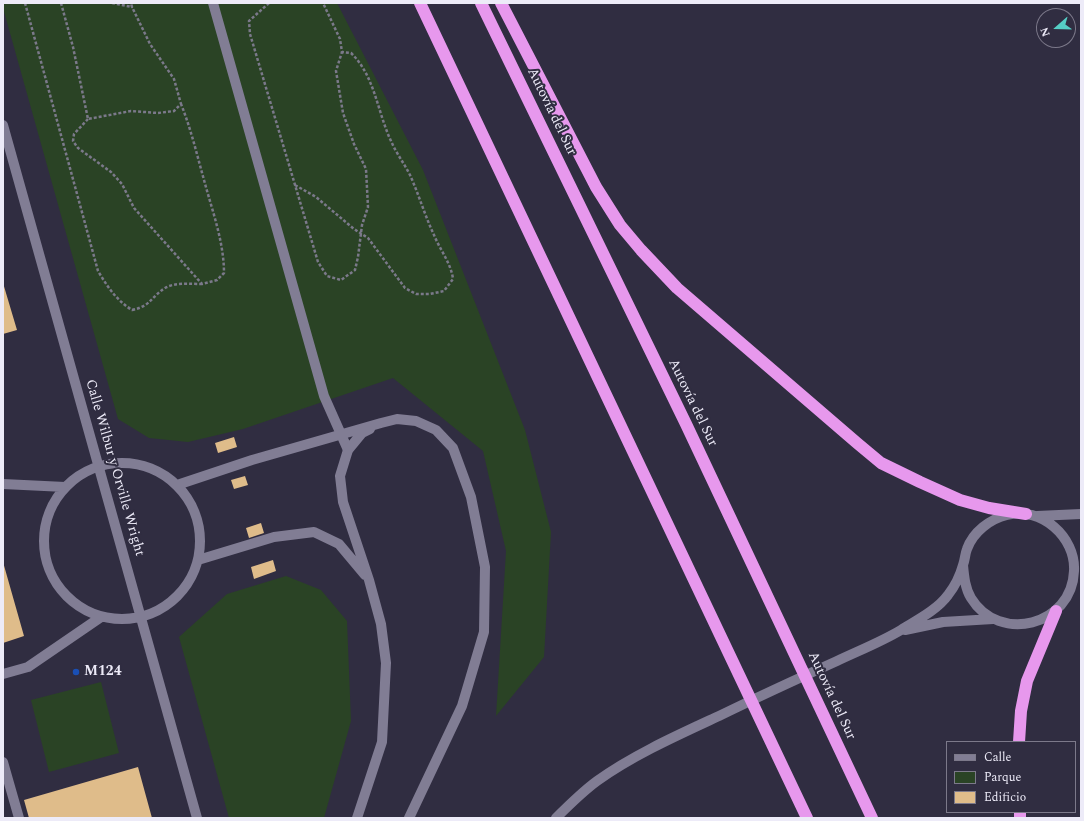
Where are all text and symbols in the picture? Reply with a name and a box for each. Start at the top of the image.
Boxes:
north arrow [1036,8,1076,48]
text: N [1036,25,1055,39]
street label: Autovía del Sur [523,66,579,158]
street label: Autovía del Sur [664,357,720,449]
street label: Calle Wilbur y Orville Wright [81,378,147,558]
street label: Autovía del Sur [803,649,859,743]
place label: M124 [84,664,121,680]
marker: M124 [71,667,81,677]
legend [946,741,1076,813]
text: Calle [984,748,1011,767]
text: Parque [984,768,1021,787]
text: Edificio [984,788,1026,807]

